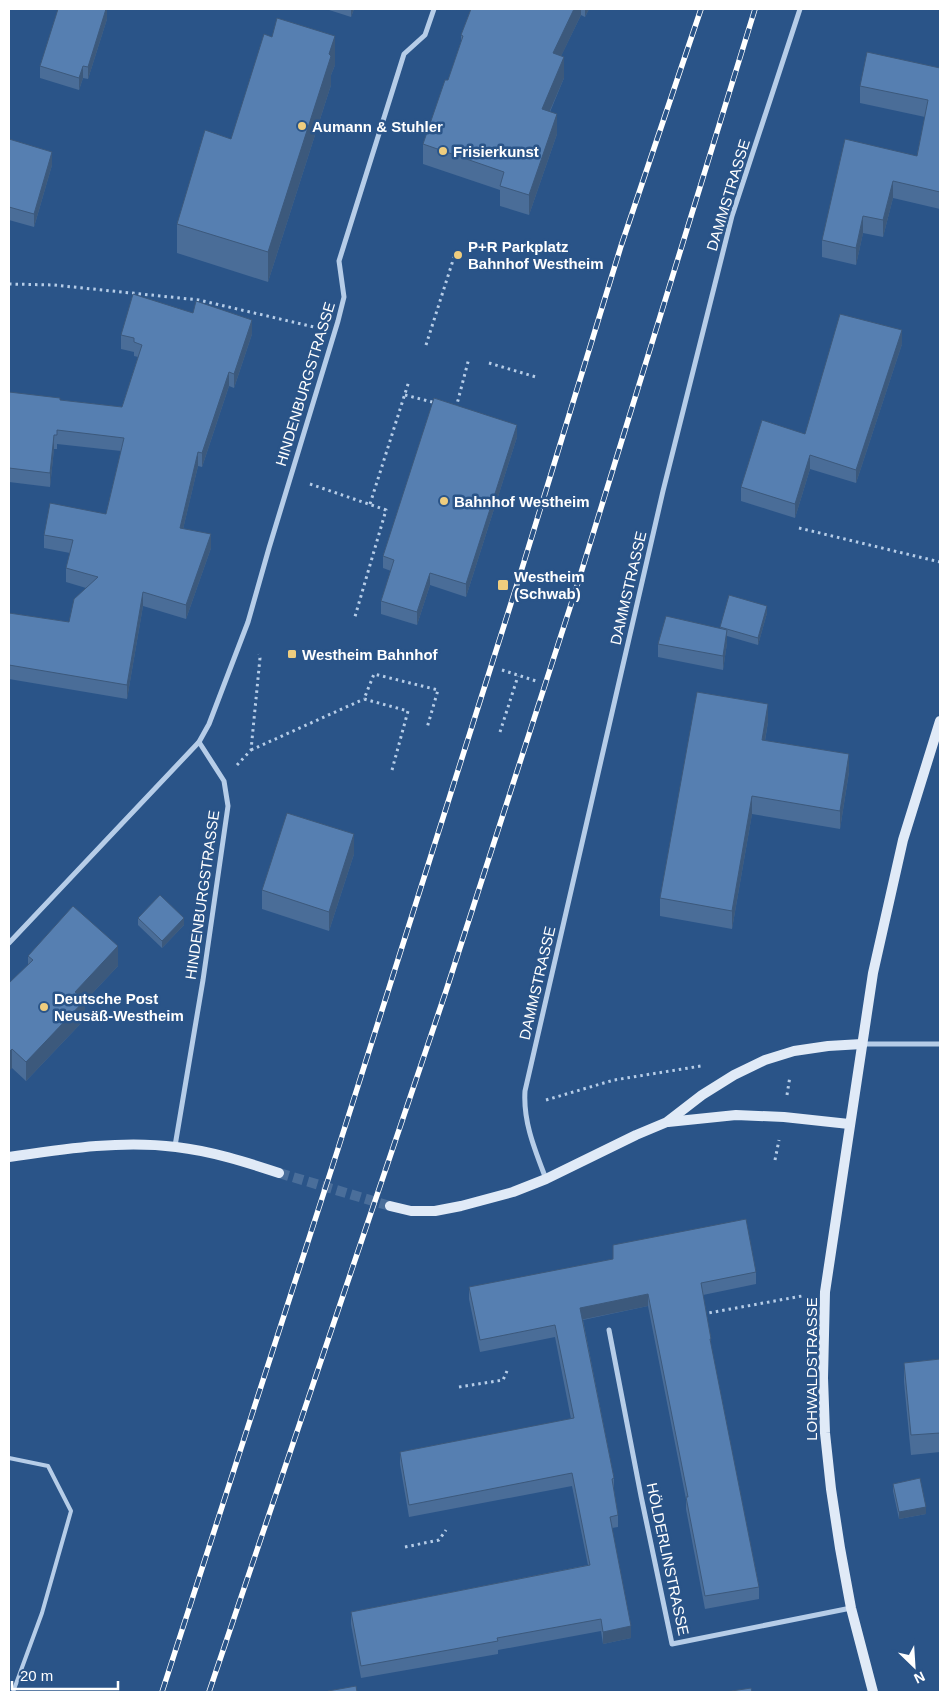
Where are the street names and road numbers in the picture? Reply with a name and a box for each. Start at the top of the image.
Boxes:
street label: DAMMSTRASSE [703,137,753,253]
street label: HINDENBURGSTRASSE [272,300,338,468]
street label: DAMMSTRASSE [607,530,649,646]
street label: HINDENBURGSTRASSE [182,809,222,981]
street label: DAMMSTRASSE [516,925,558,1041]
street label: LOHWALDSTRASSE [803,1297,820,1441]
street label: HÖLDERLINSTRASSE [643,1481,693,1637]

